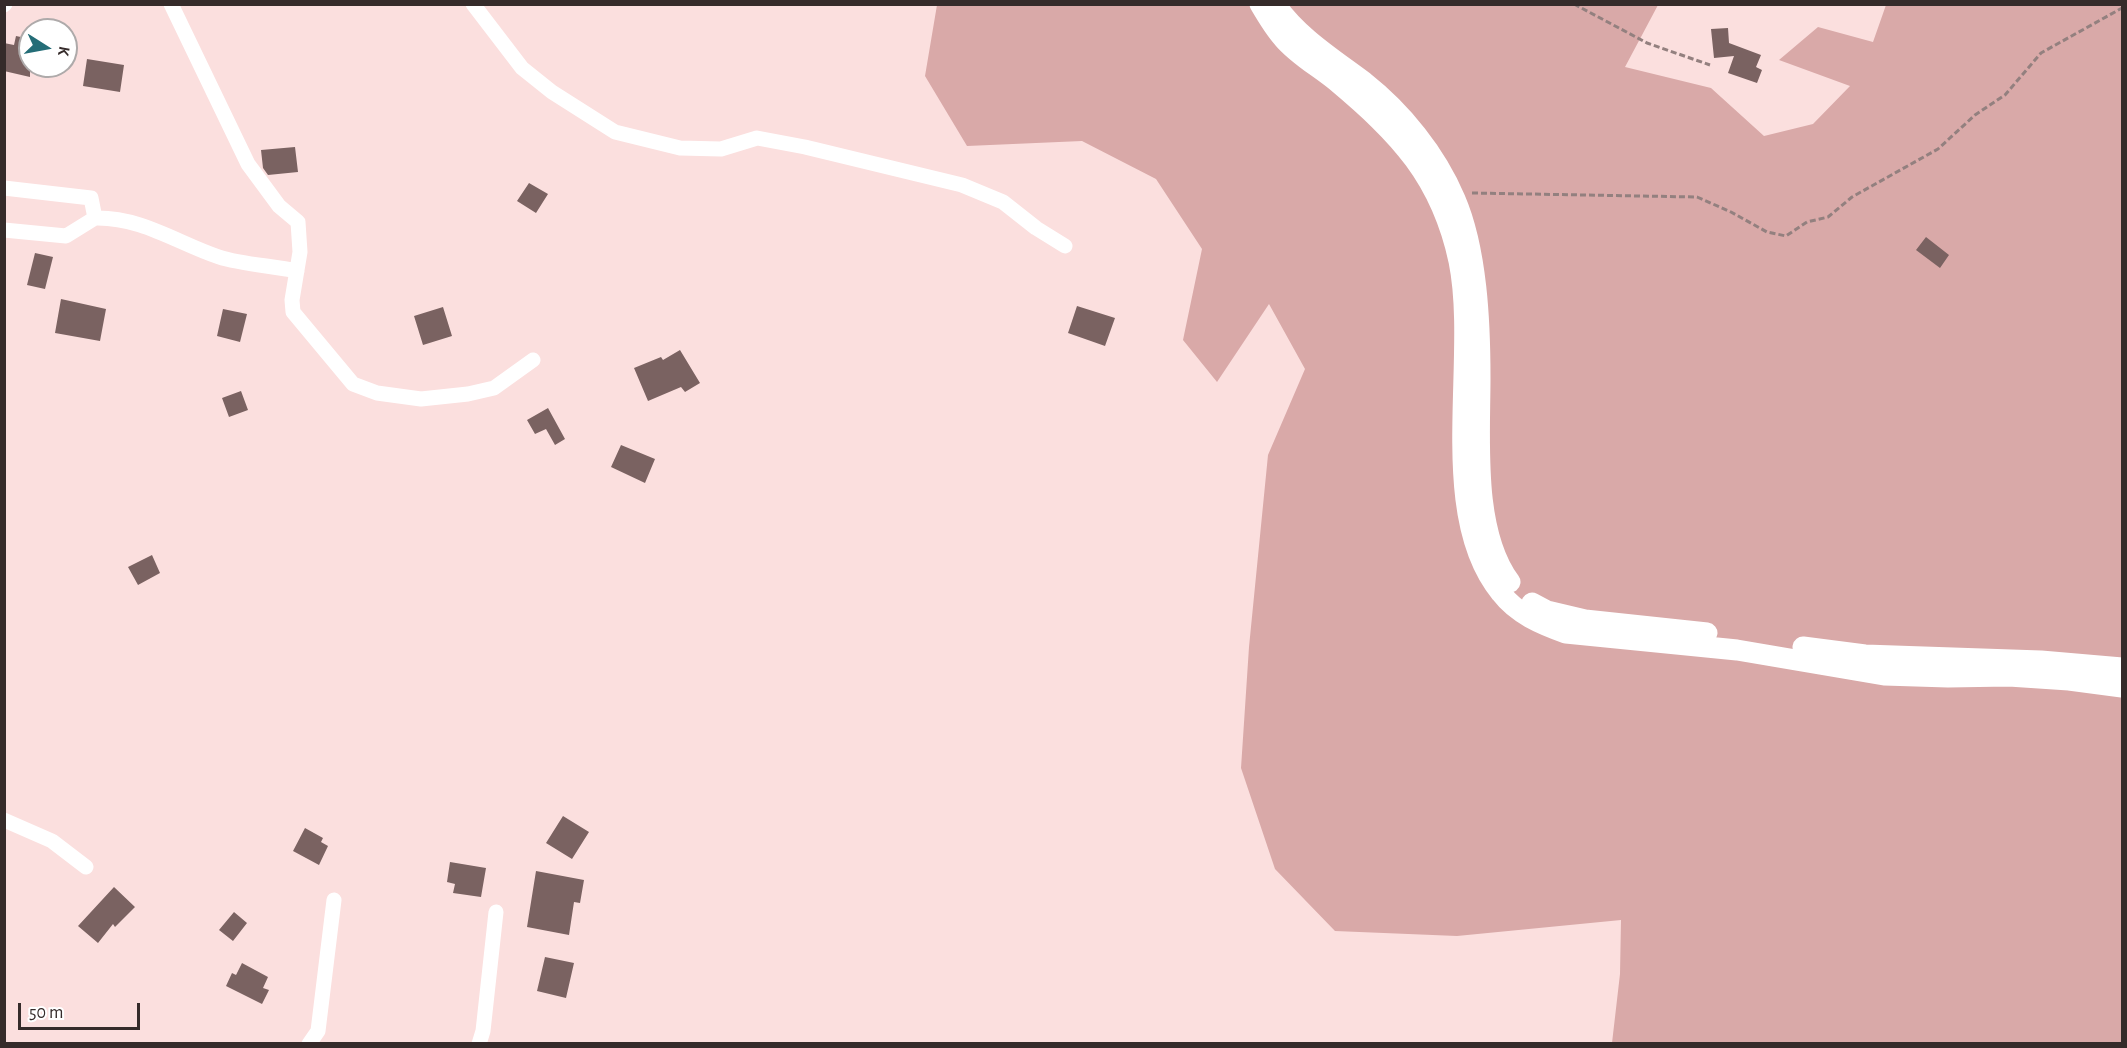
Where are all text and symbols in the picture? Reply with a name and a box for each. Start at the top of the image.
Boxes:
north arrow [18,18,78,78]
text: K [55,45,72,57]
scale bar [21,991,142,1029]
text: 50 m [29,1004,63,1022]

